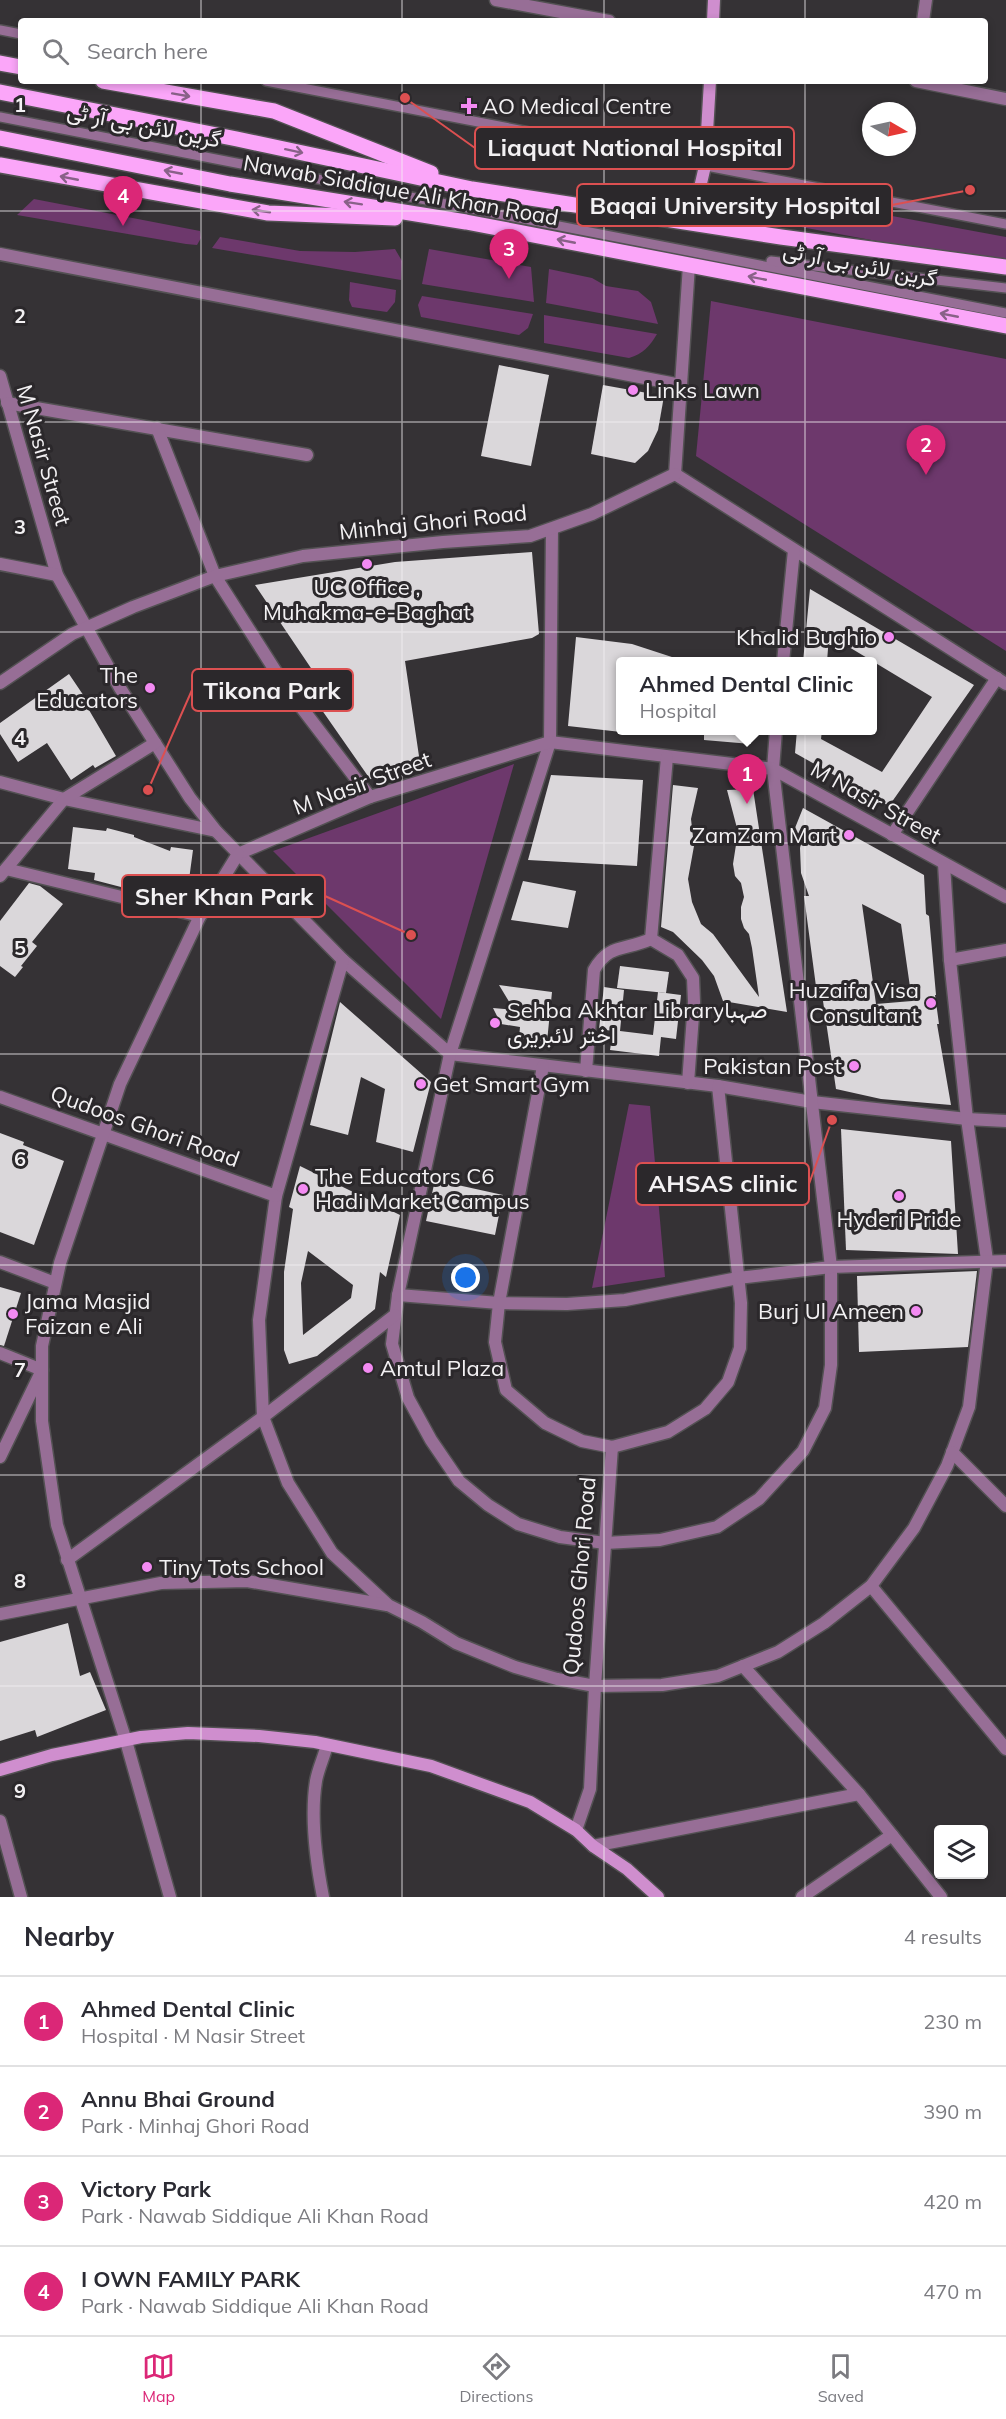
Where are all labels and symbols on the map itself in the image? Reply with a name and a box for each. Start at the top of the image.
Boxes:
one-way arrow [171,89,191,100]
text: 1 [14,92,26,117]
place label: AO Medical Centre [482,92,672,120]
street label: گرین لائن بی آر ٹی [65,96,223,154]
marker: AO Medical Centre [460,97,478,115]
north arrow [862,102,916,156]
callout: Liaquat National Hospital [475,127,794,169]
text: Liaquat National Hospital [487,132,783,162]
one-way arrow [284,146,304,157]
street label: Nawab Siddique Ali Khan Road [241,148,561,232]
one-way arrow [164,166,183,177]
one-way arrow [60,173,79,184]
pin: 4 [104,176,142,226]
callout: Baqai University Hospital [577,184,892,226]
text: Baqai University Hospital [589,190,881,220]
one-way arrow [344,198,363,209]
one-way arrow [252,206,272,217]
pin: 3 [490,230,528,279]
one-way arrow [556,235,576,246]
street label: گرین لائن بی آر ٹی [781,235,939,293]
one-way arrow [748,272,767,283]
text: 2 [14,303,26,328]
one-way arrow [939,309,959,320]
place label: Links Lawn [645,376,760,404]
street label: M Nasir Street [11,381,78,529]
marker: Links Lawn [626,383,640,397]
pin: 2 [906,426,946,475]
street label: Minhaj Ghori Road [338,498,528,546]
text: 3 [14,514,26,539]
marker: UC Office , Muhakma-e-Baghat [360,557,374,571]
place label: UC Office , Muhakma-e-Baghat [263,573,471,626]
place label: Khalid Bughio [736,623,877,651]
marker: Khalid Bughio [882,630,896,644]
place label: The Educators [36,661,138,714]
callout: Tikona Park [192,669,353,711]
text: Tikona Park [203,675,341,705]
marker: The Educators [143,681,157,695]
text: 4 [14,725,26,750]
street label: M Nasir Street [289,745,435,821]
pin: 1 [728,754,766,804]
street label: M Nasir Street [806,755,946,850]
place label: ZamZam Mart [692,821,837,849]
marker: ZamZam Mart [842,828,856,842]
callout: Sher Khan Park [122,875,325,917]
text: Sher Khan Park [135,881,314,911]
text: 5 [14,935,26,960]
place label: Huzaifa Visa Consultant [789,976,919,1029]
place label: Sehba Akhtar Libraryصہبا اختر لائبریری [507,996,767,1049]
marker: Huzaifa Visa Consultant [924,996,938,1010]
marker: Sehba Akhtar Libraryصہبا اختر لائبریری [488,1016,502,1030]
place label: Pakistan Post [703,1052,842,1080]
marker: Pakistan Post [847,1059,861,1073]
place label: Get Smart Gym [433,1070,590,1098]
marker: Get Smart Gym [414,1077,428,1091]
street label: Qudoos Ghori Road [47,1079,243,1173]
text: 6 [14,1146,26,1171]
place label: The Educators C6 Hadi Market Campus [315,1162,530,1215]
callout: AHSAS clinic [636,1163,809,1205]
text: AHSAS clinic [648,1168,798,1198]
marker: The Educators C6 Hadi Market Campus [296,1182,310,1196]
marker: Hyderi Pride [892,1189,906,1203]
place label: Hyderi Pride [837,1205,962,1233]
your location [451,1263,480,1292]
place label: Jama Masjid Faizan e Ali [25,1287,150,1340]
place label: Burj Ul Ameen [758,1297,904,1325]
marker: Burj Ul Ameen [909,1304,923,1318]
marker: Jama Masjid Faizan e Ali [6,1307,20,1321]
place label: Amtul Plaza [380,1354,504,1382]
text: 7 [14,1357,26,1382]
marker: Amtul Plaza [361,1361,375,1375]
street label: Qudoos Ghori Road [556,1476,602,1676]
place label: Tiny Tots School [159,1553,324,1581]
marker: Tiny Tots School [140,1560,154,1574]
text: 8 [14,1568,26,1593]
text: 9 [14,1778,26,1803]

